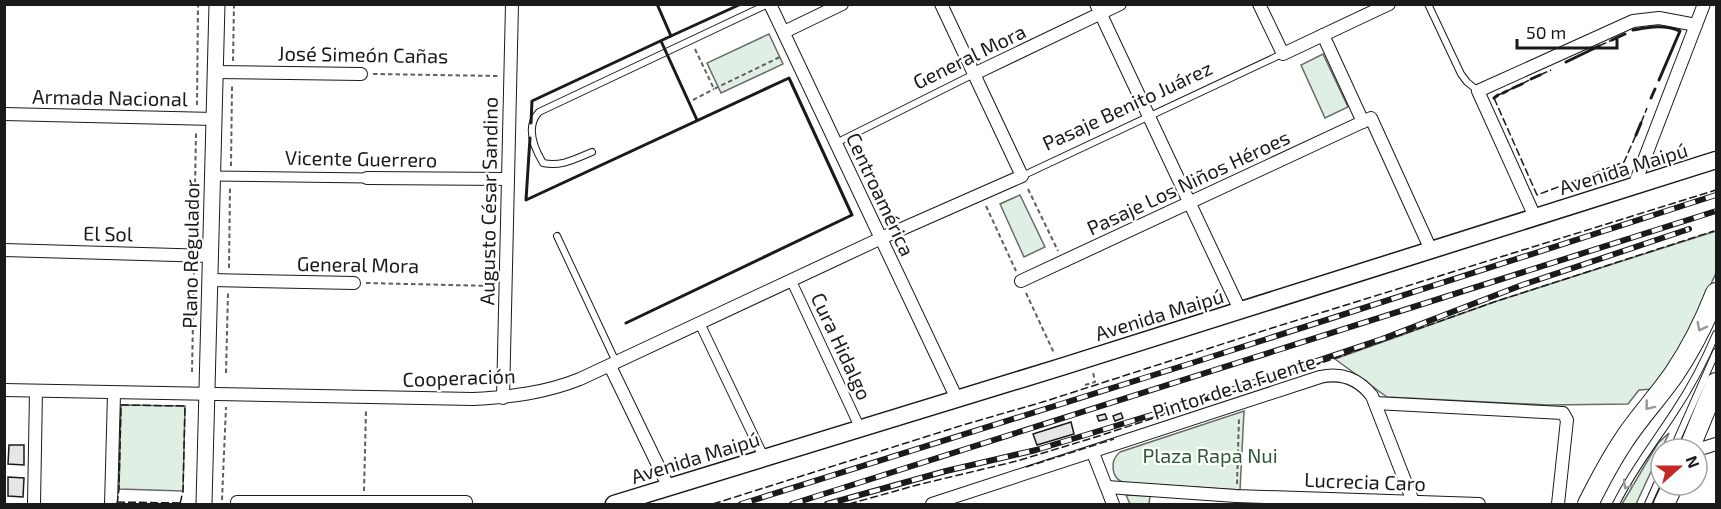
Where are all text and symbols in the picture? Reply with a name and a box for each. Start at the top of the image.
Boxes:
scale bar [1517,12,1618,50]
street label: General Mora [909,18,1029,94]
text: 50 m [1526,21,1566,43]
street label: José Simeón Cañas [278,41,448,67]
street label: Pasaje Benito Juárez [1038,55,1216,155]
street label: Armada Nacional [32,84,188,110]
street label: Augusto César Sandino [474,97,502,305]
street label: Pasaje Los Niños Héroes [1083,124,1293,240]
street label: Centroamérica [842,128,920,260]
street label: Avenida Maipú [1556,137,1690,199]
street label: Vicente Guerrero [285,145,437,171]
street label: Plano Regulador [177,179,203,329]
street label: El Sol [83,221,133,245]
street label: General Mora [297,251,419,277]
street label: Avenida Maipú [1092,283,1226,345]
street label: Cura Hidalgo [807,289,877,403]
one-way arrow [1697,320,1709,331]
street label: Pintor de la Fuente [1149,348,1319,424]
street label: Cooperación [402,363,516,391]
one-way arrow [1646,399,1657,410]
street label: Avenida Maipú [628,426,762,488]
north arrow [1649,437,1709,497]
park label: Plaza Rapa Nui [1142,443,1278,467]
text: N [1683,453,1704,470]
street label: Lucrecia Caro [1304,467,1426,495]
one-way arrow [1622,479,1634,489]

